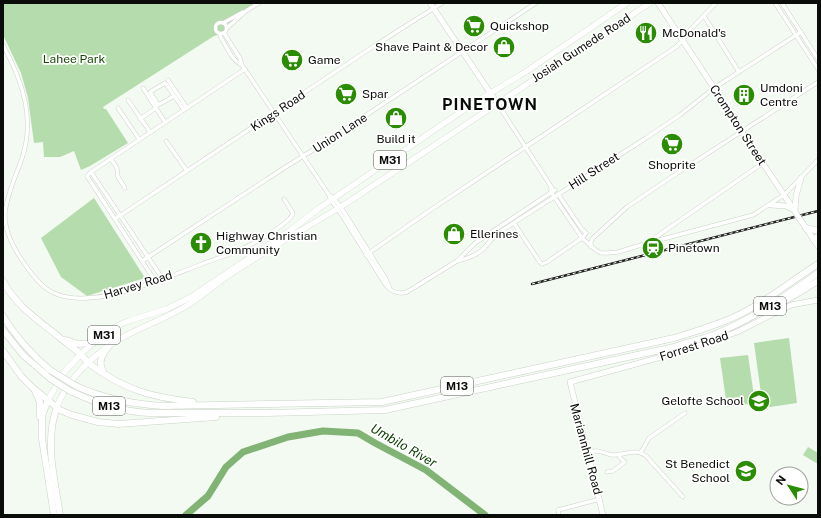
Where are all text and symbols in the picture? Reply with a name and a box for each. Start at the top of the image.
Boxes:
street label: Josiah Gumede Road [529,11,633,85]
supermarket icon: Quickshop [461,13,487,39]
place label: Quickshop [490,19,549,33]
restaurant icon: McDonald's [633,20,659,46]
place label: McDonald's [662,26,726,40]
shop icon: Shave Paint & Decor [491,34,517,60]
place label: Shave Paint & Decor [375,40,488,54]
supermarket icon: Game [279,47,305,73]
park label: Lahee Park [43,52,105,66]
place label: Game [308,53,341,67]
supermarket icon: Spar [333,81,359,107]
place label: Umdoni Centre [760,81,803,109]
street label: Crompton Street [707,82,769,168]
building icon: Umdoni Centre [731,82,757,108]
place label: Spar [362,87,389,101]
street label: Kings Road [248,88,308,134]
district label: PINETOWN [442,95,538,114]
shop icon: Build it [383,105,409,131]
street label: Union Lane [310,110,370,156]
supermarket icon: Shoprite [659,131,685,157]
place label: Build it [376,132,416,146]
street label: Hill Street [566,149,622,192]
road number: M31 [374,151,406,169]
place label: Shoprite [648,158,696,172]
shop icon: Ellerines [441,221,467,247]
place label: Ellerines [470,227,518,241]
place label: Highway Christian Community [216,229,317,257]
church icon: Highway Christian Community [188,230,214,256]
station icon: Pinetown [640,235,666,261]
place label: Pinetown [668,241,720,255]
street label: Harvey Road [102,268,174,302]
road number: M13 [754,297,786,315]
road number: M31 [88,326,120,344]
street label: Forrest Road [658,328,730,364]
road number: M13 [441,377,473,395]
school or university icon: Gelofte School [746,388,772,414]
place label: Gelofte School [661,394,744,408]
road number: M13 [93,397,125,415]
street label: Mariannhill Road [567,402,605,496]
water label: Umbilo River [368,420,440,470]
place label: St Benedict School [665,457,730,485]
school or university icon: St Benedict School [733,458,759,484]
north arrow [769,466,809,506]
text: N [774,473,788,487]

